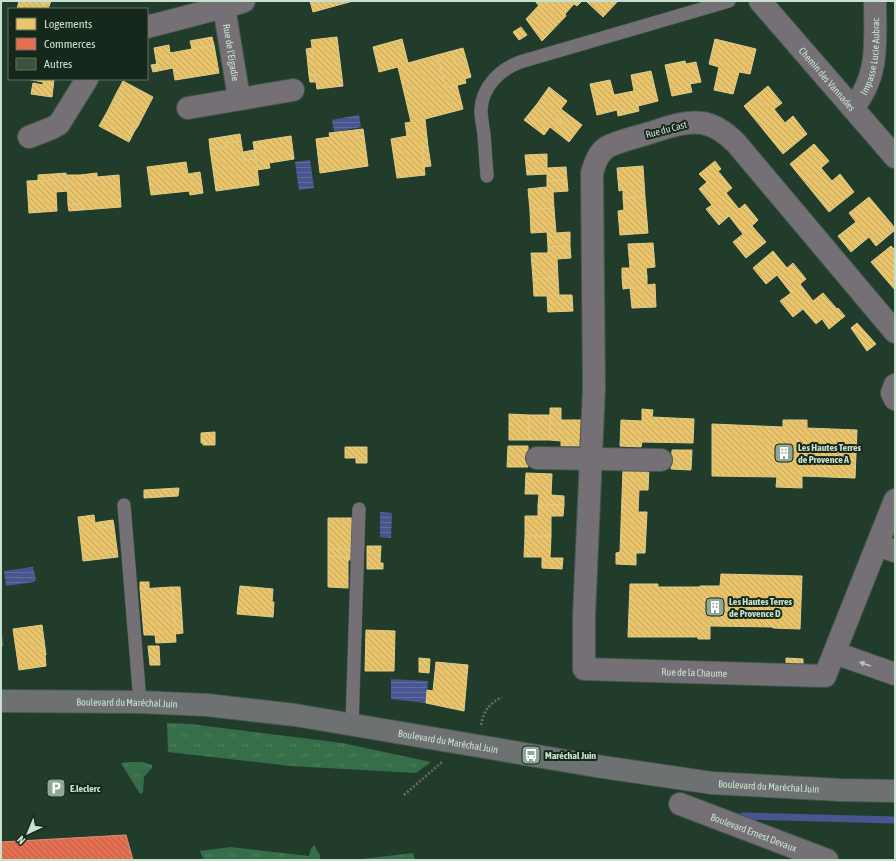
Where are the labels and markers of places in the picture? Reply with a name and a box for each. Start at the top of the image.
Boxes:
building icon: Les Hautes Terres de Provence A [773,442,795,464]
place label: Les Hautes Terres de Provence A [798,442,862,465]
building icon: Les Hautes Terres de Provence D [704,596,726,618]
place label: Les Hautes Terres de Provence D [729,596,793,619]
bus stop icon: Maréchal Juin [520,744,542,766]
place label: Maréchal Juin [545,750,596,761]
parking icon: E.leclerc [45,777,67,799]
place label: E.leclerc [70,783,101,794]

